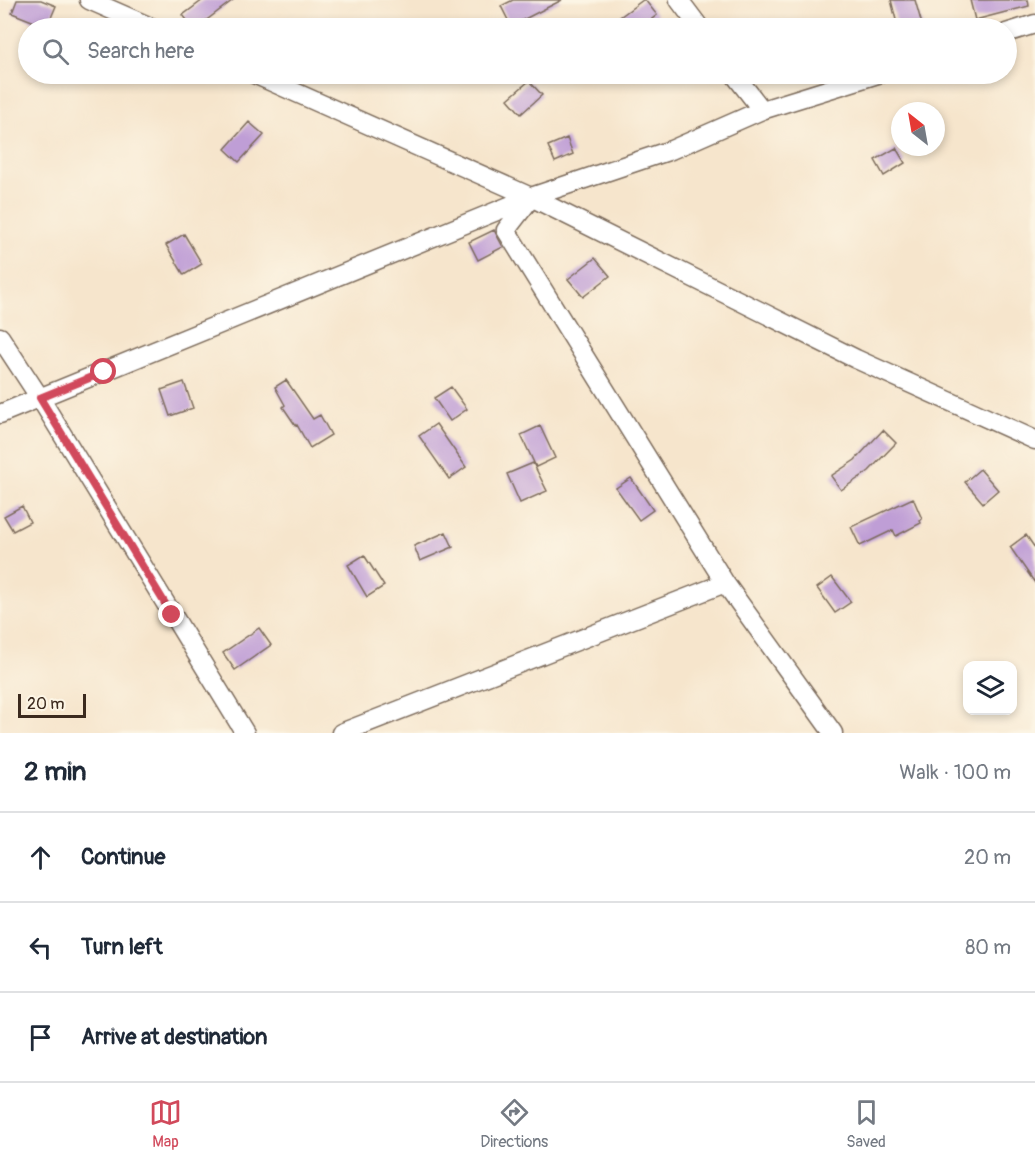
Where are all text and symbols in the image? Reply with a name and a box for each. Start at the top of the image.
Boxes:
search box [18,18,1017,84]
icon: search [39,35,72,68]
text: Search here [87,37,194,65]
north arrow [891,102,945,156]
route start [90,358,116,384]
route end [158,601,184,627]
map controls [963,661,1017,715]
button: layers [963,661,1017,715]
scale bar [18,691,86,718]
text: 20 m [27,694,65,714]
text: 2 min [24,756,86,788]
text: Walk · 100 m [899,760,1011,785]
icon: ahead [24,841,57,874]
text: Continue [81,843,165,871]
text: 20 m [964,845,1011,870]
icon: left [24,931,57,964]
text: Turn left [81,933,163,961]
text: 80 m [965,935,1011,960]
icon: arrive [24,1021,57,1054]
text: Arrive at destination [81,1023,267,1051]
tab: Map [149,1096,182,1152]
tab: Directions [480,1096,548,1152]
tab: Saved [846,1096,886,1152]

